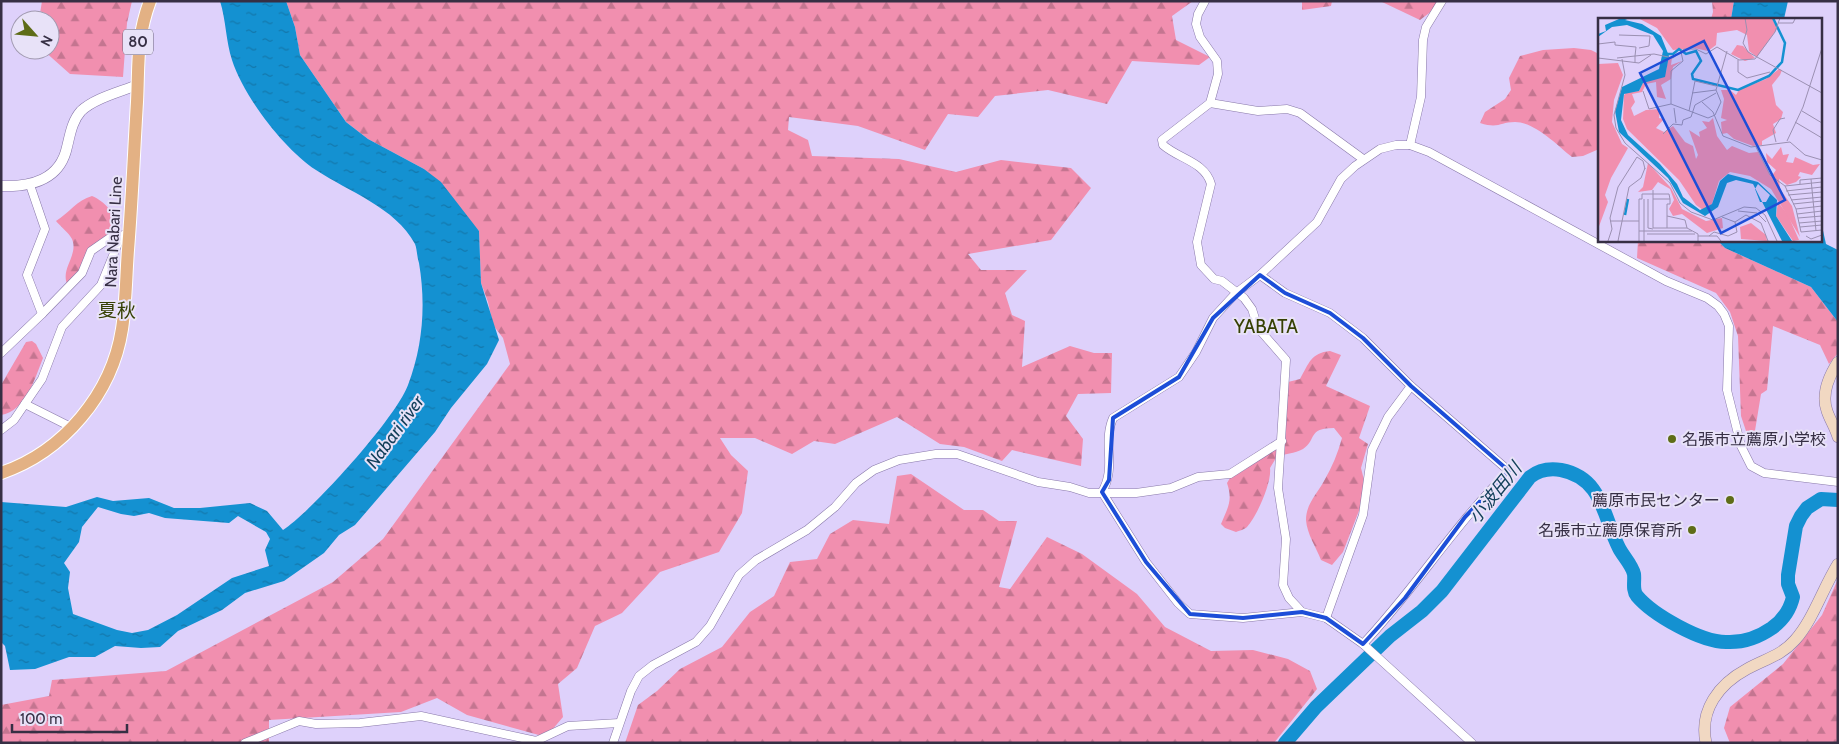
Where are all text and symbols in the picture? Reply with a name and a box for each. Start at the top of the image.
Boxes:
north arrow [10,10,60,60]
inset map [1598,18,1822,241]
road number: 80 [123,30,153,54]
text: N [36,32,57,49]
street label: Nara Nabari Line [101,176,126,288]
district label: 夏秋 [98,299,136,322]
district label: YABATA [1233,315,1298,338]
water label: Nabari river [361,390,430,473]
place label: 名張市立薦原小学校 [1682,430,1826,449]
marker: 名張市立薦原小学校 [1666,433,1678,445]
water label: 小波田川 [1464,457,1527,528]
place label: 薦原市民センター [1592,491,1720,510]
marker: 薦原市民センター [1724,494,1736,506]
place label: 名張市立薦原保育所 [1538,521,1682,540]
marker: 名張市立薦原保育所 [1686,524,1698,536]
scale bar [12,702,128,734]
text: 100 m [20,710,62,728]

